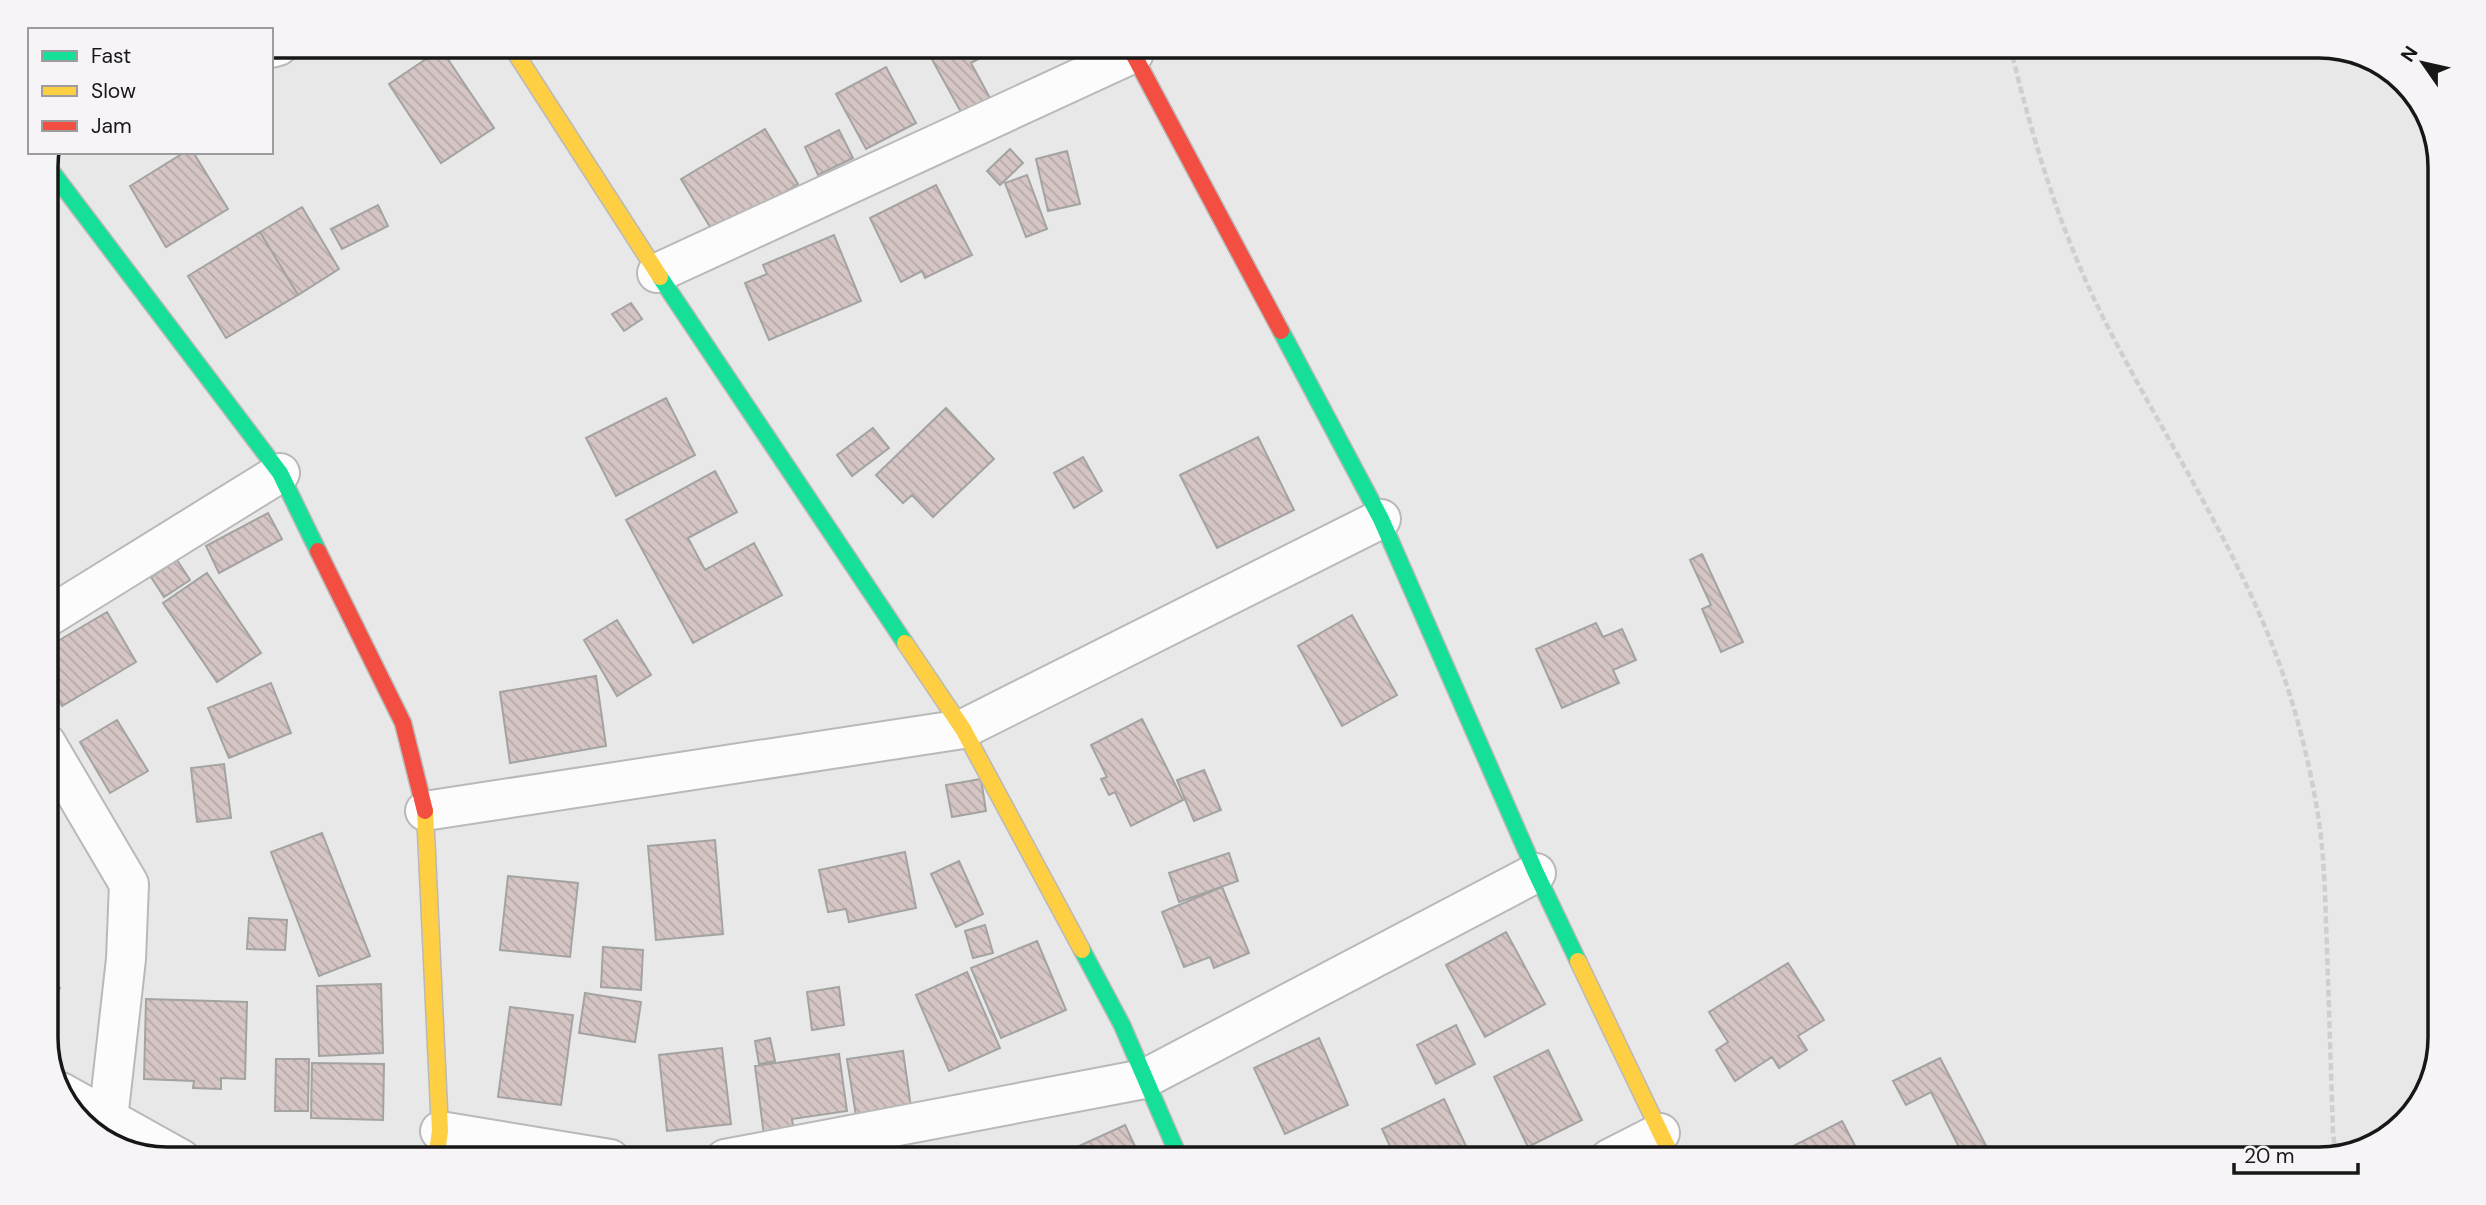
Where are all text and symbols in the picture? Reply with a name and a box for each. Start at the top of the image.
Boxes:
legend [28,28,273,154]
north arrow [2388,28,2458,98]
text: N [2395,41,2424,67]
text: Fast [91,42,131,70]
text: Slow [91,77,136,105]
text: Jam [91,112,132,140]
scale bar [2234,1132,2358,1176]
text: 20 m [2244,1142,2295,1170]

